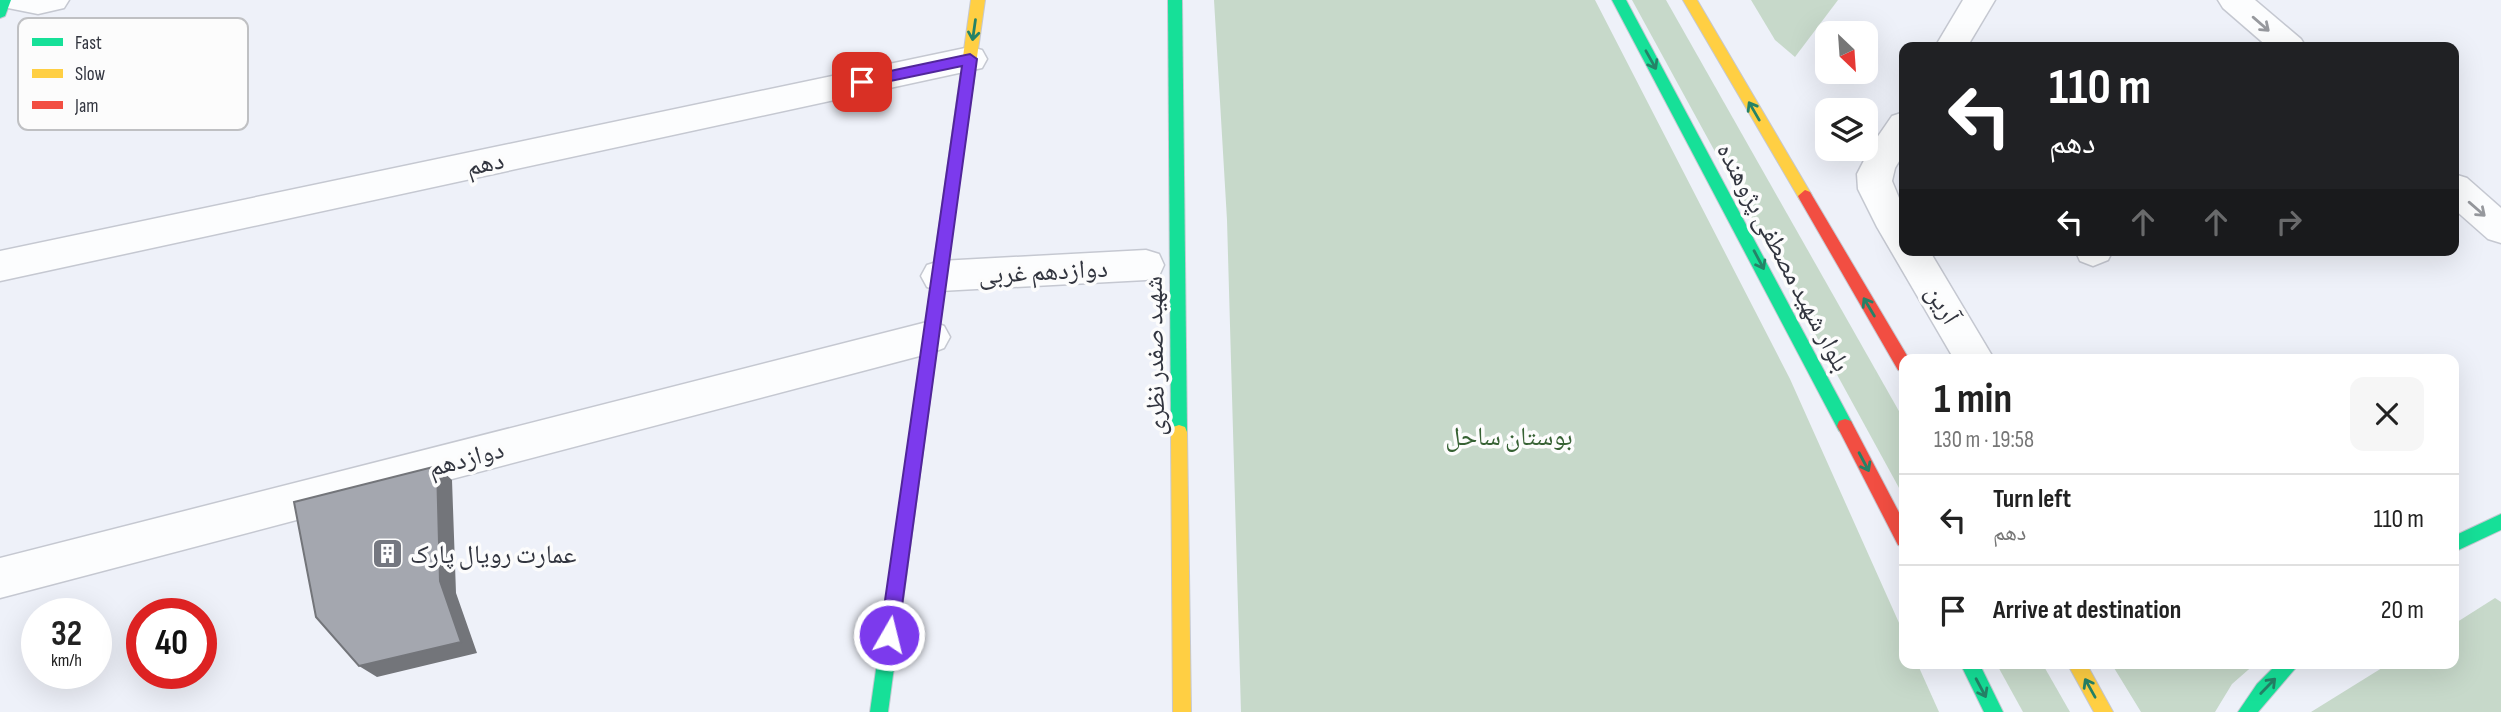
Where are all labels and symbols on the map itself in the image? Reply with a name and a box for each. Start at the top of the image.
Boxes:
one-way arrow [2252,16,2270,32]
legend [18,18,248,130]
one-way arrow [968,18,981,40]
north arrow [1815,21,1878,84]
text: Fast [75,32,102,55]
one-way arrow [1645,49,1658,70]
pin [832,52,892,112]
text: Slow [75,63,105,86]
text: Jam [74,95,98,118]
one-way arrow [1747,101,1761,121]
street label: بلوار شهید مصطفی پژوهنده [1709,138,1856,377]
street label: دهم [464,145,507,184]
one-way arrow [2468,201,2486,217]
one-way arrow [1752,250,1766,270]
street label: دوازدهم غربی [978,254,1109,291]
street label: شهید صفدر نظری [1139,276,1172,436]
street label: آرین [1918,279,1966,331]
one-way arrow [1862,297,1876,317]
park label: بوستان ساحل [1445,422,1573,453]
street label: دوازدهم [425,435,508,484]
one-way arrow [1857,451,1871,472]
building icon: عمارت رویال پارک [370,537,404,571]
place label: عمارت رویال پارک [410,540,576,571]
speed limit sign: 40 [126,598,217,689]
position arrow [852,598,926,672]
one-way arrow [1975,677,1989,697]
one-way arrow [2083,678,2097,698]
one-way arrow [2259,678,2276,695]

